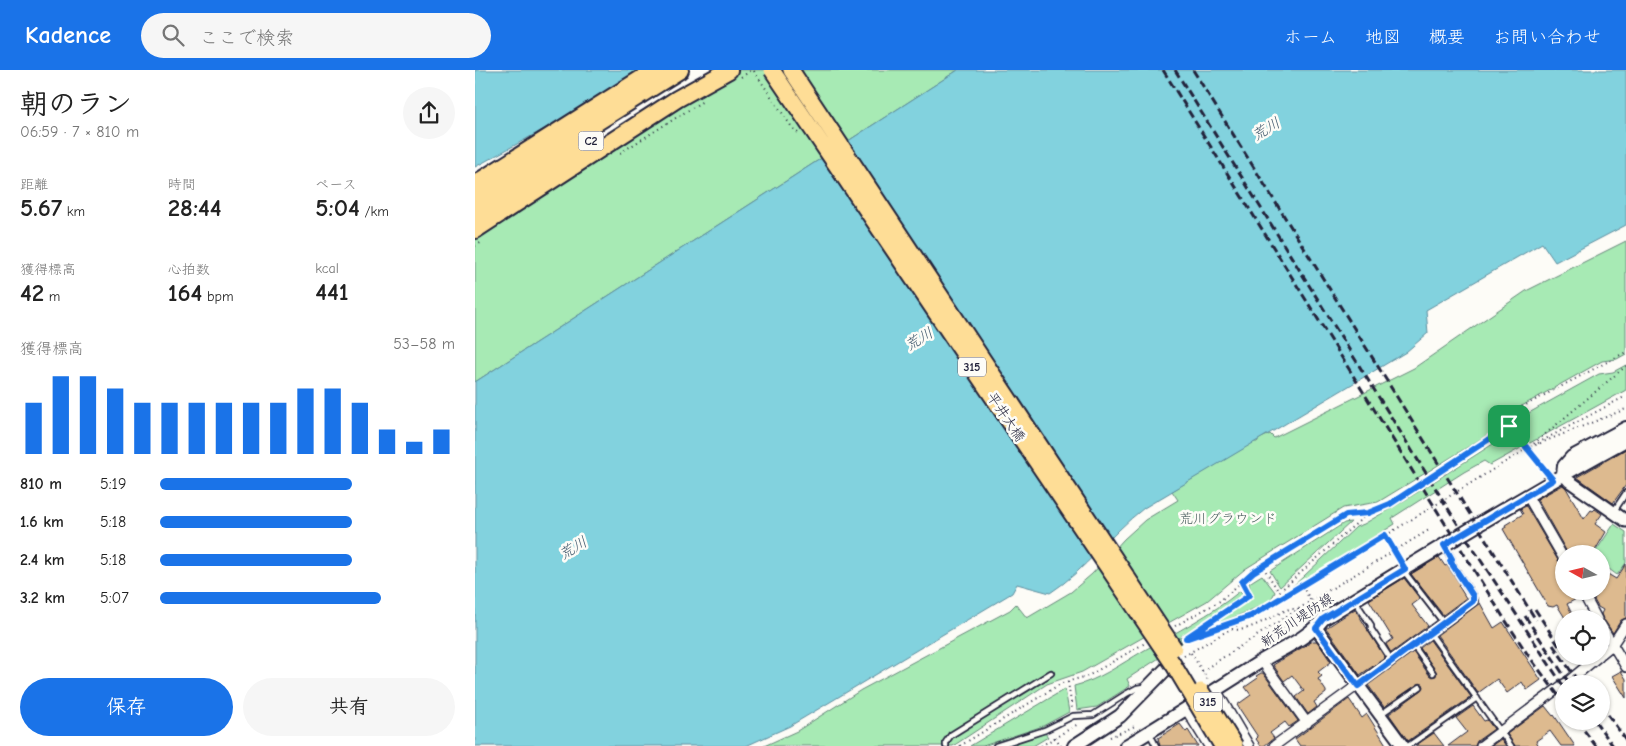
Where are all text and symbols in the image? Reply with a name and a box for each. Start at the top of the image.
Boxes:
search box [141,13,491,58]
text: Kadence [25,21,111,49]
icon: search [159,21,187,49]
text: ここで検索 [199,27,294,49]
text: ホーム [1284,27,1337,48]
text: 地図 [1365,27,1401,48]
text: 概要 [1429,27,1465,48]
text: お問い合わせ [1493,27,1601,48]
button: share [403,87,455,139]
text: 朝のラン [20,88,132,120]
water label: 荒川 [1249,114,1283,144]
text: 06:59 · 7 × 810 m [20,123,139,141]
road number: C2 [579,131,603,150]
text: 距離 [20,176,48,193]
text: 時間 [168,176,196,193]
text: ペース [315,176,357,193]
text: 5.67 [20,193,62,222]
text: 28:44 [168,193,222,222]
text: 5:04 [315,193,360,222]
text: km [62,203,85,220]
text: /km [360,203,389,220]
text: kcal [315,260,339,277]
text: 獲得標高 [20,261,76,278]
text: 心拍数 [168,261,210,278]
text: 441 [315,277,349,306]
text: 42 [20,278,44,307]
text: 164 [168,278,202,307]
text: m [44,288,60,305]
text: bpm [202,288,233,305]
water label: 荒川 [902,324,936,354]
text: 53–58 m [393,335,455,353]
text: 獲得標高 [20,340,84,358]
road number: 315 [958,358,986,376]
street label: 平井大橋 [983,389,1029,445]
pin [1488,405,1530,447]
icon: arrive [1495,412,1523,440]
text: 810 m [20,475,62,493]
text: 5:19 [100,475,126,493]
park label: 荒川グラウンド [1179,510,1277,527]
text: 1.6 km [20,513,64,531]
text: 5:18 [100,513,126,531]
water label: 荒川 [556,533,590,563]
north arrow [1555,545,1610,600]
map controls [1555,545,1610,730]
text: 2.4 km [20,551,65,569]
text: 5:18 [100,551,126,569]
text: 3.2 km [20,589,65,607]
text: 5:07 [100,589,129,607]
street label: 新荒川堤防線 [1257,589,1337,651]
button: locate [1555,610,1610,665]
button: layers [1555,675,1610,730]
button: 保存 [20,678,233,736]
button: 共有 [243,678,455,736]
road number: 315 [1194,692,1222,712]

